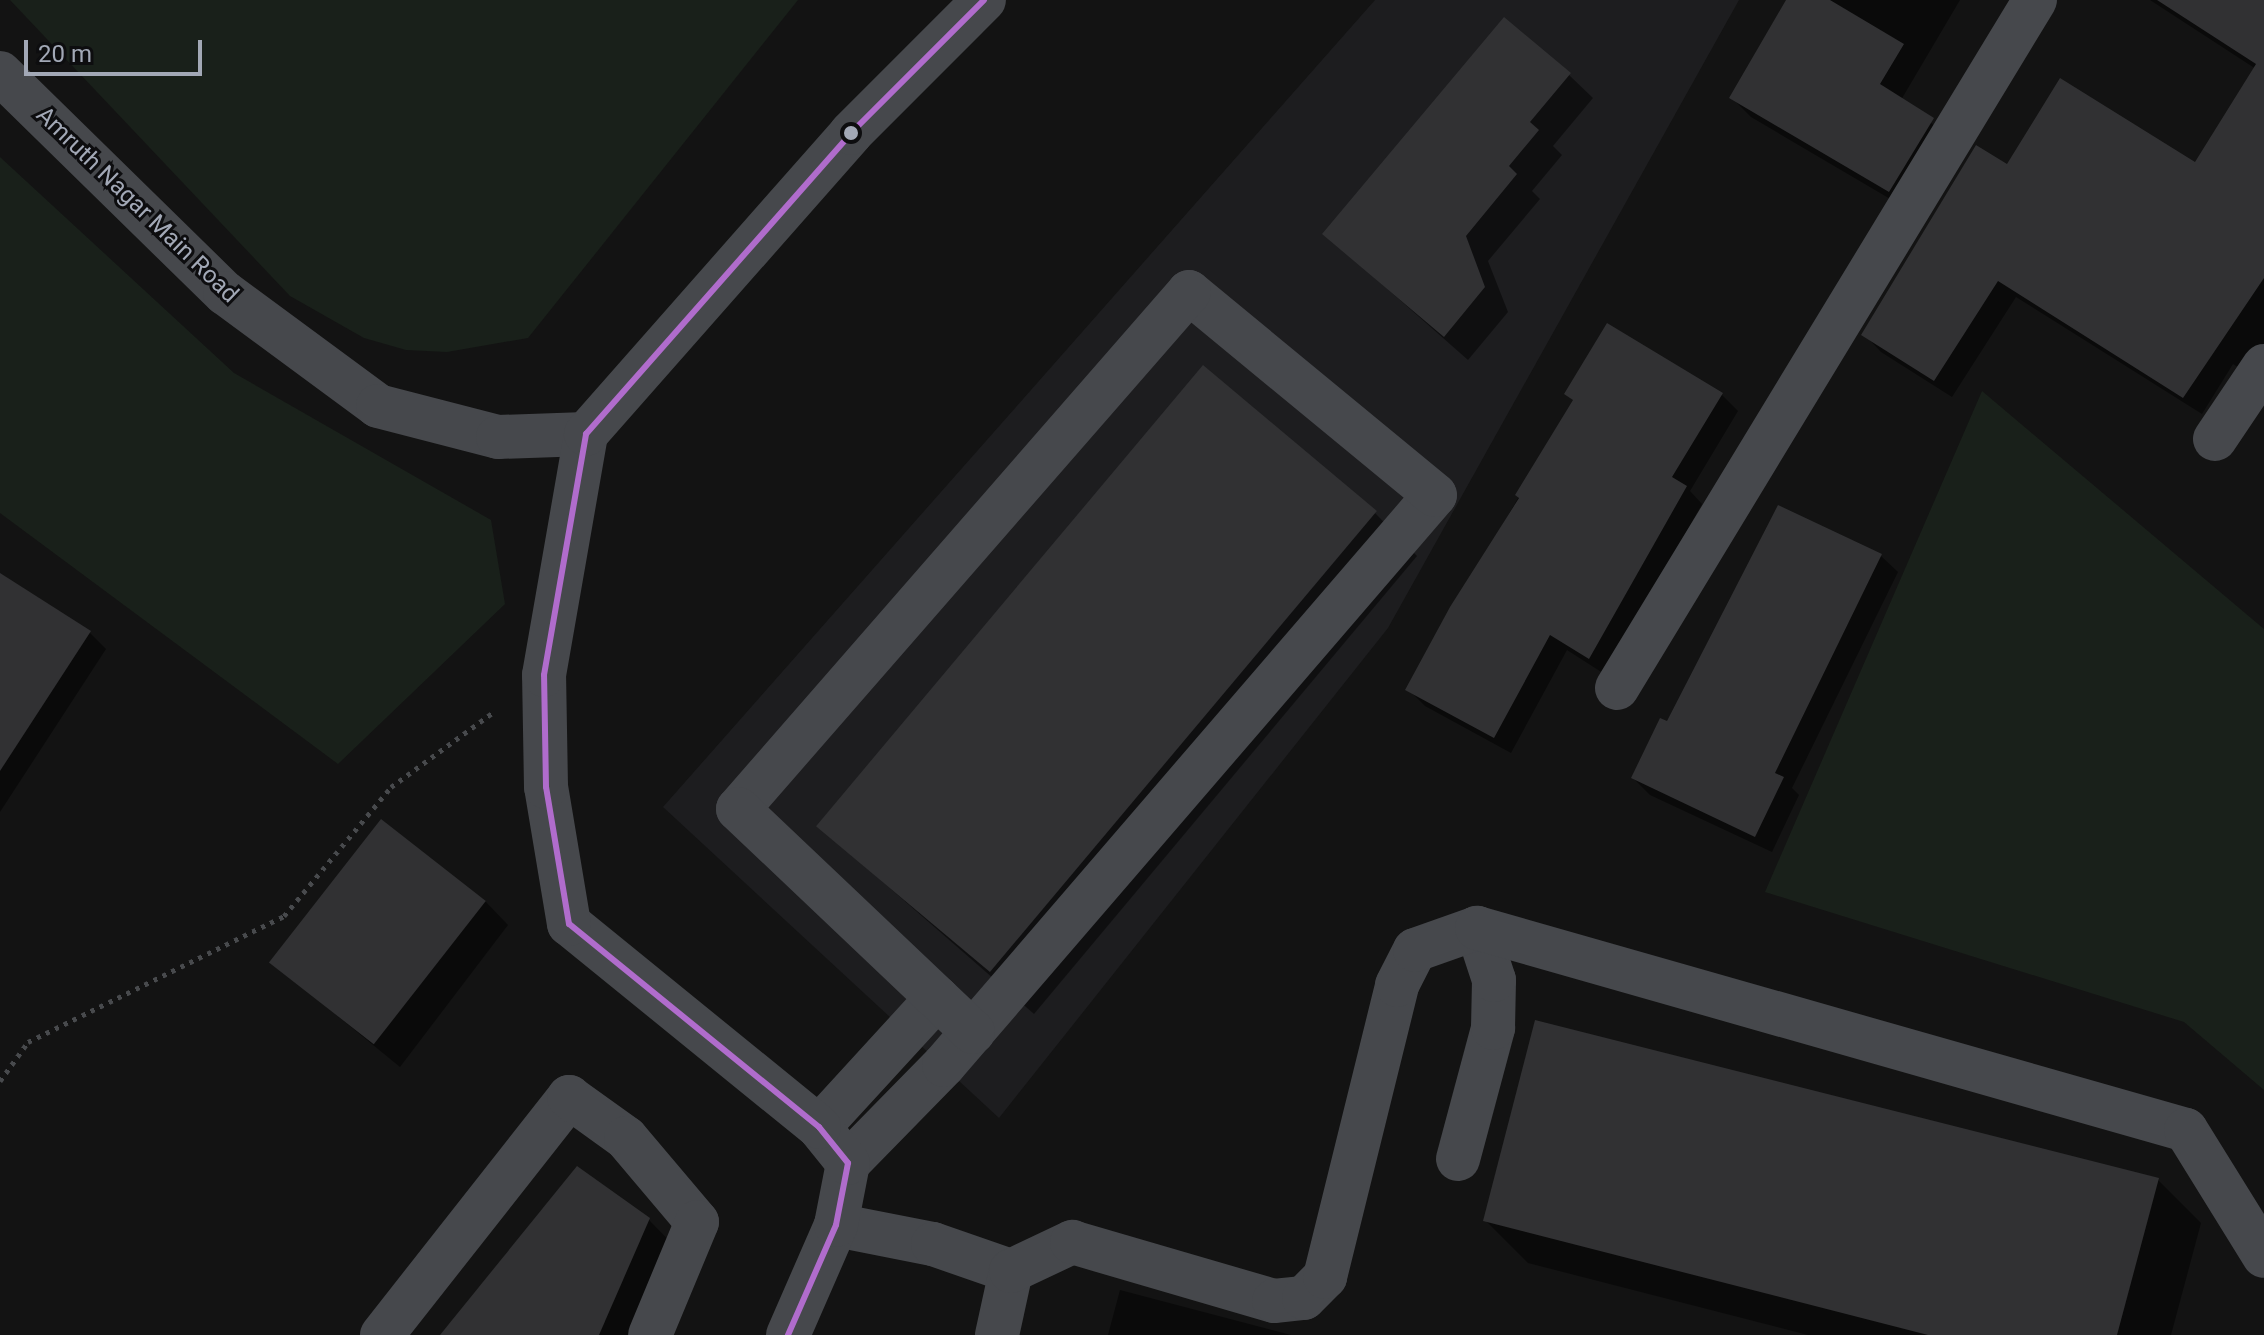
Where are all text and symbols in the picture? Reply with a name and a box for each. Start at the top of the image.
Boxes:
scale bar [28,24,206,74]
text: 20 m [38,40,92,68]
street label: Amruth Nagar Main Road [30,101,244,309]
unlabelled marker [843,125,859,141]

